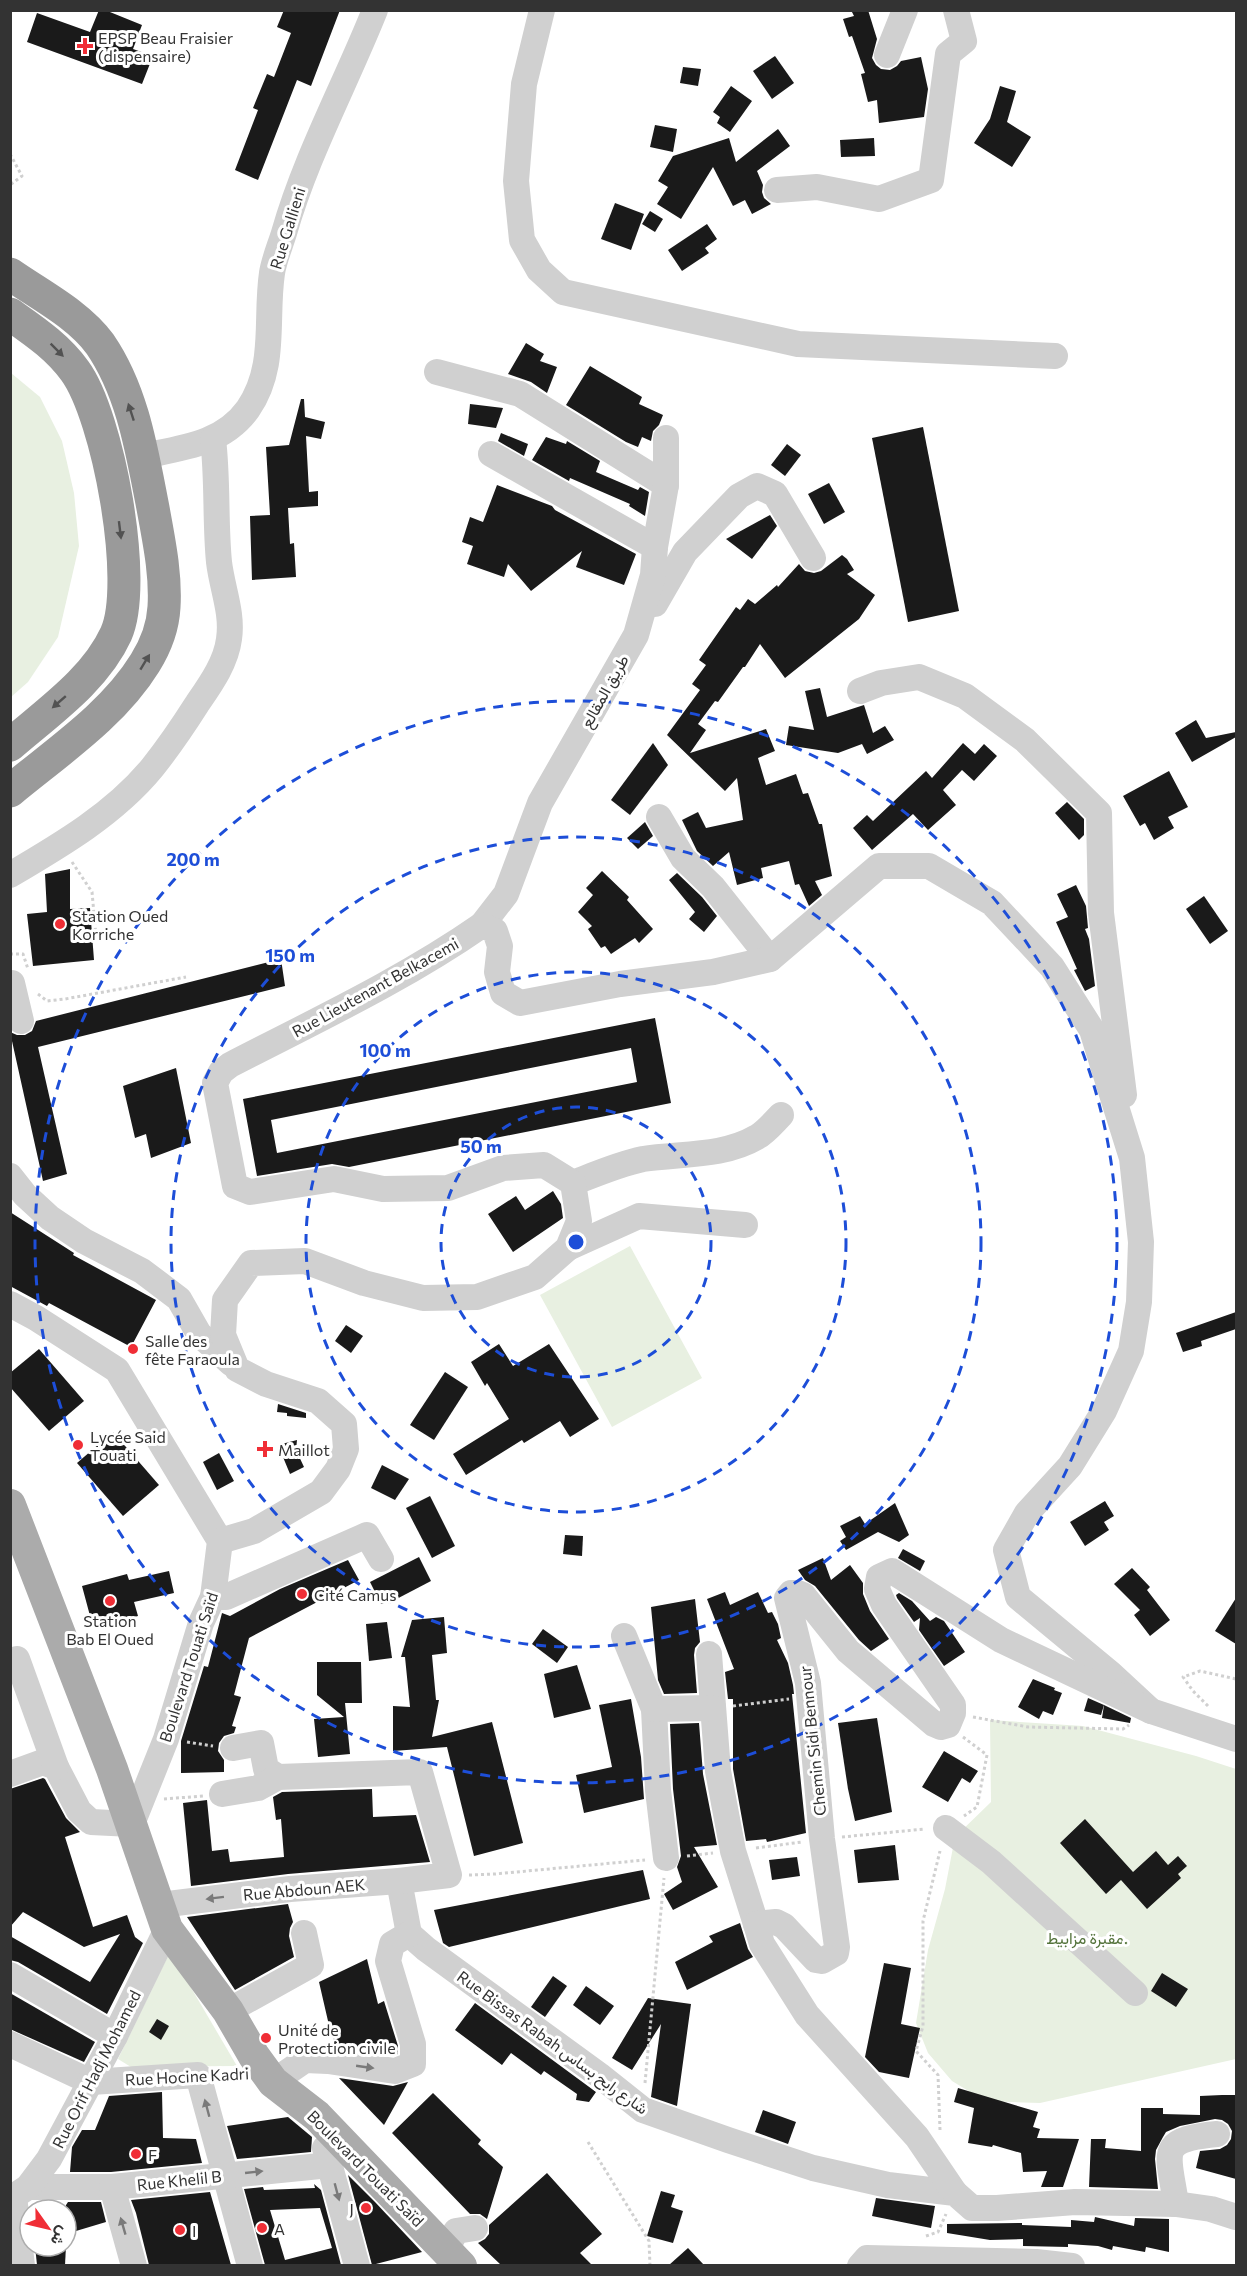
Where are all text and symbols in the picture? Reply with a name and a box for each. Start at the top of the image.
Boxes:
place label: EPSP Beau Fraisier (dispensaire) [98,28,234,65]
marker: EPSP Beau Fraisier (dispensaire) [76,37,94,55]
street label: Rue Gallieni [265,185,309,271]
one-way arrow [49,343,64,357]
one-way arrow [126,403,135,421]
one-way arrow [115,521,125,540]
street label: طريق المقالع [576,651,635,732]
one-way arrow [140,653,150,670]
one-way arrow [51,696,67,709]
text: 200 m [166,848,220,870]
place label: Station Oued Korriche [72,906,168,943]
marker: Station Oued Korriche [53,917,67,931]
street label: Rue Lieutenant Belkacemi [289,933,461,1041]
text: 150 m [265,944,315,966]
text: 100 m [359,1039,411,1061]
text: 50 m [460,1135,502,1157]
centre of rings [566,1232,586,1252]
place label: Salle des fête Faraoula [145,1331,240,1368]
marker: Salle des fête Faraoula [126,1342,140,1356]
place label: Lycée Said Touati [90,1427,166,1464]
marker: Lycée Said Touati [71,1438,85,1452]
marker: Maillot [256,1440,274,1458]
place label: Maillot [278,1440,330,1459]
place label: Cité Camus [314,1585,397,1604]
marker: Cité Camus [295,1587,309,1601]
street label: Boulevard Touati Saïd [155,1590,221,1744]
marker: Station Bab El Oued [103,1594,117,1608]
place label: Station Bab El Oued [66,1611,154,1648]
street label: Chemin Sidi Bennour [795,1664,829,1817]
street label: Rue Abdoun AEK [242,1874,366,1904]
one-way arrow [205,1893,224,1903]
park label: مقبرة مزابيط. [1046,1928,1128,1949]
street label: Rue Bissas Rabah شارع رابح بساس [452,1966,652,2120]
street label: Rue Orif Hadj Mohamed [48,1987,144,2151]
place label: Unité de Protection civile [278,2020,396,2057]
marker: Unité de Protection civile [259,2031,273,2045]
street label: Rue Hocine Kadri [125,2063,249,2089]
one-way arrow [356,2063,375,2072]
one-way arrow [202,2099,211,2117]
street label: Boulevard Touati Saïd [304,2106,428,2230]
place label: F [148,2145,157,2164]
marker: F [129,2147,143,2161]
street label: Rue Khelil B [136,2166,222,2194]
one-way arrow [245,2167,264,2177]
one-way arrow [333,2183,343,2201]
north arrow [18,2198,78,2258]
place label: J [349,2199,354,2218]
marker: J [359,2201,373,2215]
one-way arrow [118,2217,127,2235]
place label: A [274,2219,285,2238]
place label: I [192,2221,196,2240]
marker: A [255,2221,269,2235]
text: ش [47,2223,74,2250]
marker: I [173,2223,187,2237]

